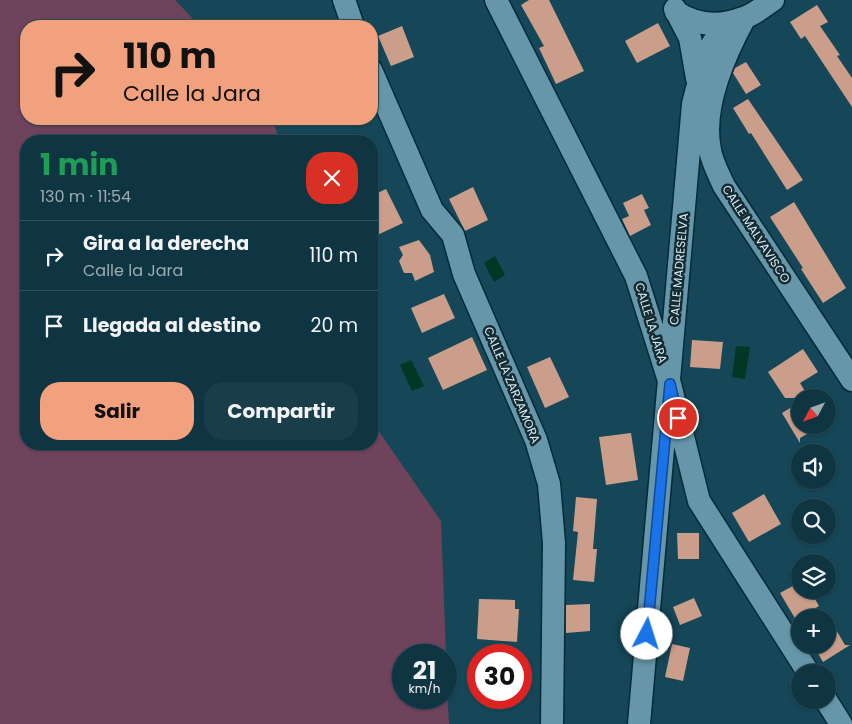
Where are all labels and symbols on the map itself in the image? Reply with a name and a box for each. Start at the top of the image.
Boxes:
street label: CALLE MALVAVISCO [718,181,795,286]
street label: CALLE MADRESELVA [665,212,692,325]
street label: CALLE LA JARA [631,280,672,365]
street label: CALLE LA ZARZAMORA [480,324,545,446]
north arrow [791,389,836,434]
pin [657,397,699,439]
position arrow [620,607,672,659]
speed limit sign: 30 [467,644,532,709]

